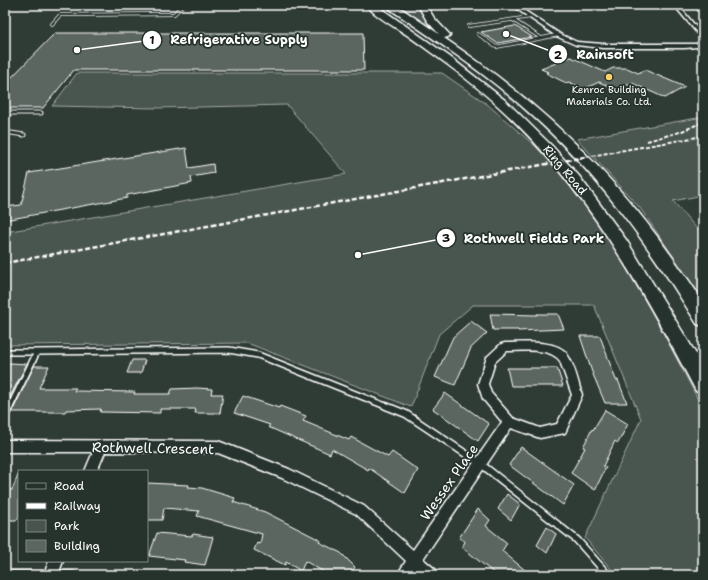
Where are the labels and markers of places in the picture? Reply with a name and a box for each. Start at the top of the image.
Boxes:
callout: Refrigerative Supply [142,27,316,52]
callout: Rainsoft [548,42,641,67]
marker: Kenroc Building Materials Co. Ltd. [604,72,614,82]
place label: Kenroc Building Materials Co. Ltd. [566,83,652,108]
callout: Rothwell Fields Park [436,226,612,251]

